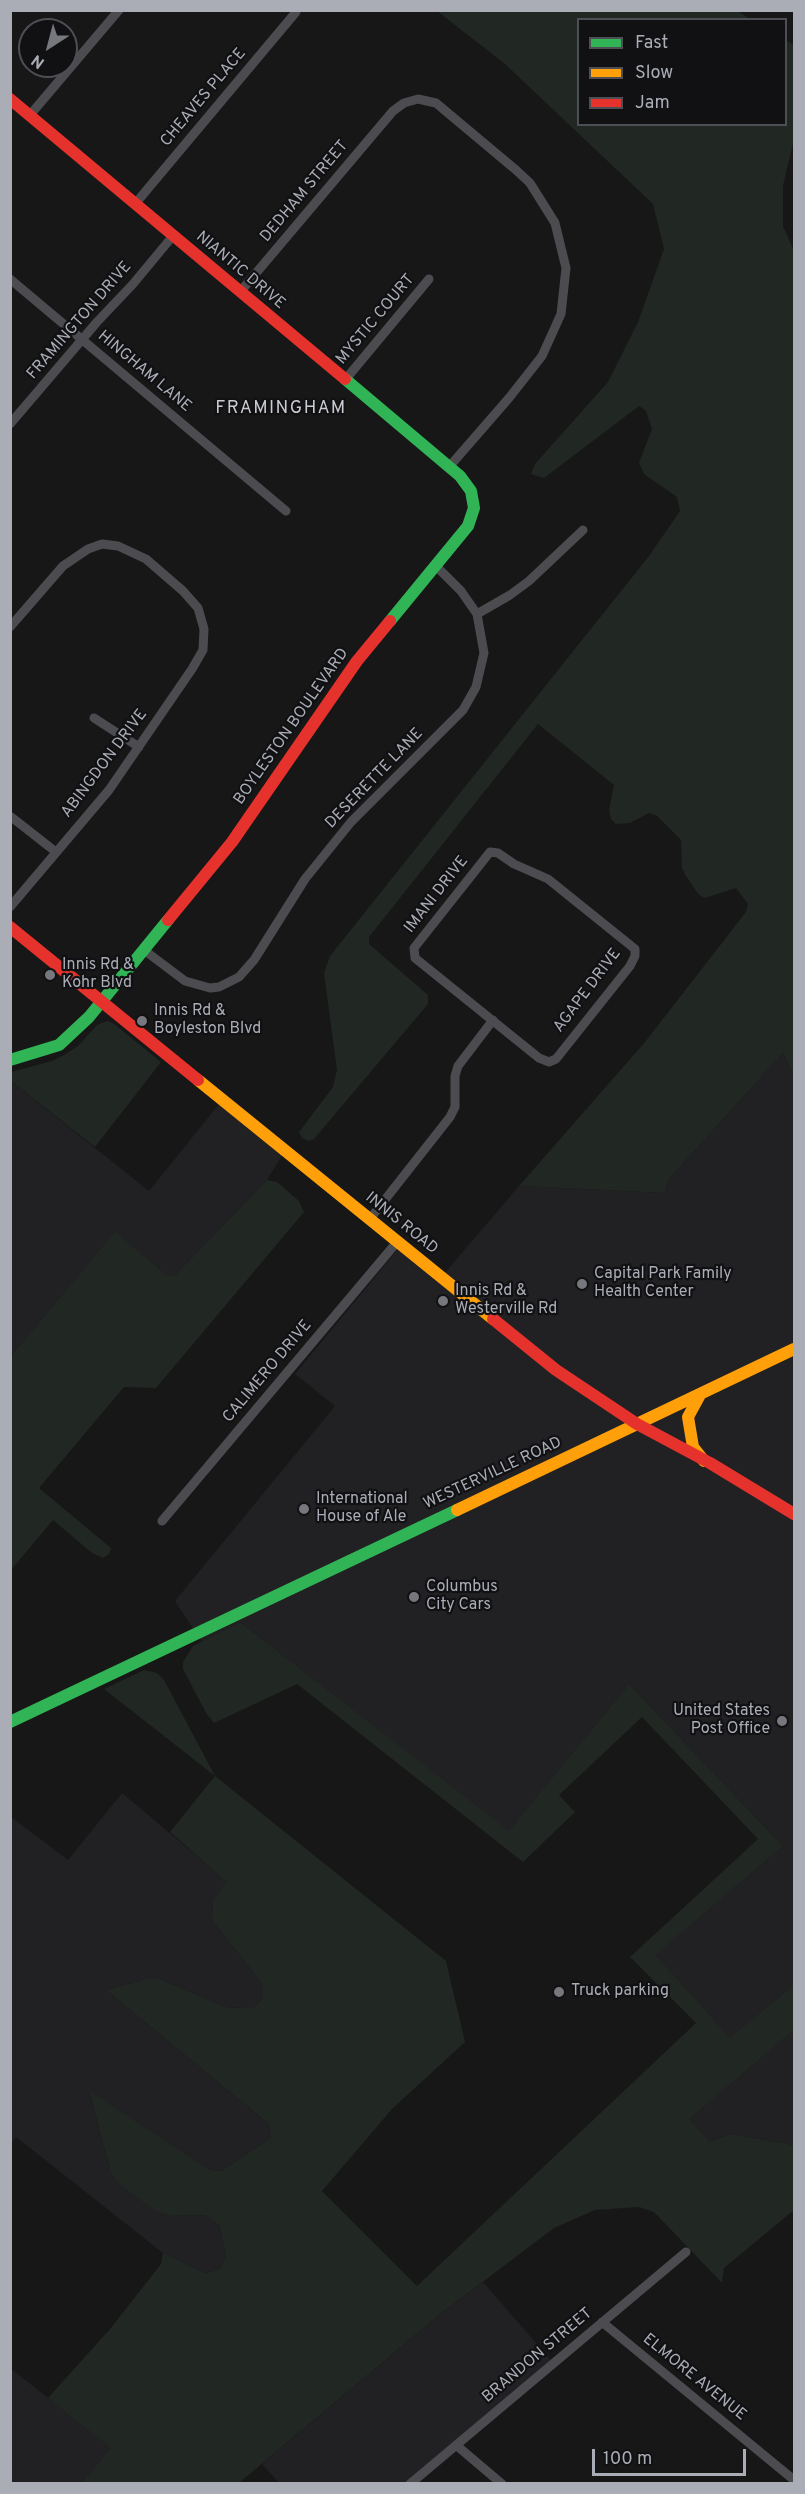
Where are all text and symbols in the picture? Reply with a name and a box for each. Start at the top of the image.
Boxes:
north arrow [18,18,78,78]
legend [577,18,787,126]
text: Fast [635,32,668,55]
street label: CHEAVES PLACE [157,45,251,151]
text: N [28,49,49,72]
text: Slow [635,62,673,85]
text: Jam [635,92,670,115]
street label: DEDHAM STREET [257,137,353,247]
street label: NIANTIC DRIVE [191,228,289,314]
street label: FRAMINGTON DRIVE [24,258,136,384]
street label: MYSTIC COURT [333,271,419,369]
street label: HINGHAM LANE [93,327,195,417]
district label: FRAMINGHAM [215,398,347,420]
street label: BOYLESTON BOULEVARD [231,645,353,809]
street label: ABINGDON DRIVE [58,706,152,822]
street label: DESERETTE LANE [322,725,428,833]
street label: IMANI DRIVE [401,853,473,937]
street label: AGAPE DRIVE [550,945,626,1037]
place label: Innis Rd & Kohr Blvd [62,956,134,994]
marker: Innis Rd & Kohr Blvd [43,968,57,982]
place label: Innis Rd & Boyleston Blvd [154,1002,261,1040]
marker: Innis Rd & Boyleston Blvd [135,1014,149,1028]
street label: INNIS ROAD [361,1189,441,1259]
place label: Capital Park Family Health Center [594,1265,732,1303]
marker: Capital Park Family Health Center [575,1277,589,1291]
place label: Innis Rd & Westerville Rd [455,1282,557,1320]
marker: Innis Rd & Westerville Rd [436,1294,450,1308]
street label: CALIMERO DRIVE [220,1317,316,1427]
street label: WESTERVILLE ROAD [421,1434,565,1514]
place label: International House of Ale [316,1490,408,1528]
marker: International House of Ale [297,1502,311,1516]
place label: Columbus City Cars [426,1578,498,1616]
marker: Columbus City Cars [407,1590,421,1604]
place label: United States Post Office [673,1702,770,1740]
marker: United States Post Office [775,1714,789,1728]
place label: Truck parking [571,1982,669,2002]
marker: Truck parking [552,1985,566,1999]
street label: BRANDON STREET [479,2304,597,2408]
street label: ELMORE AVENUE [638,2330,750,2426]
scale bar [595,2437,750,2475]
text: 100 m [603,2448,652,2471]

